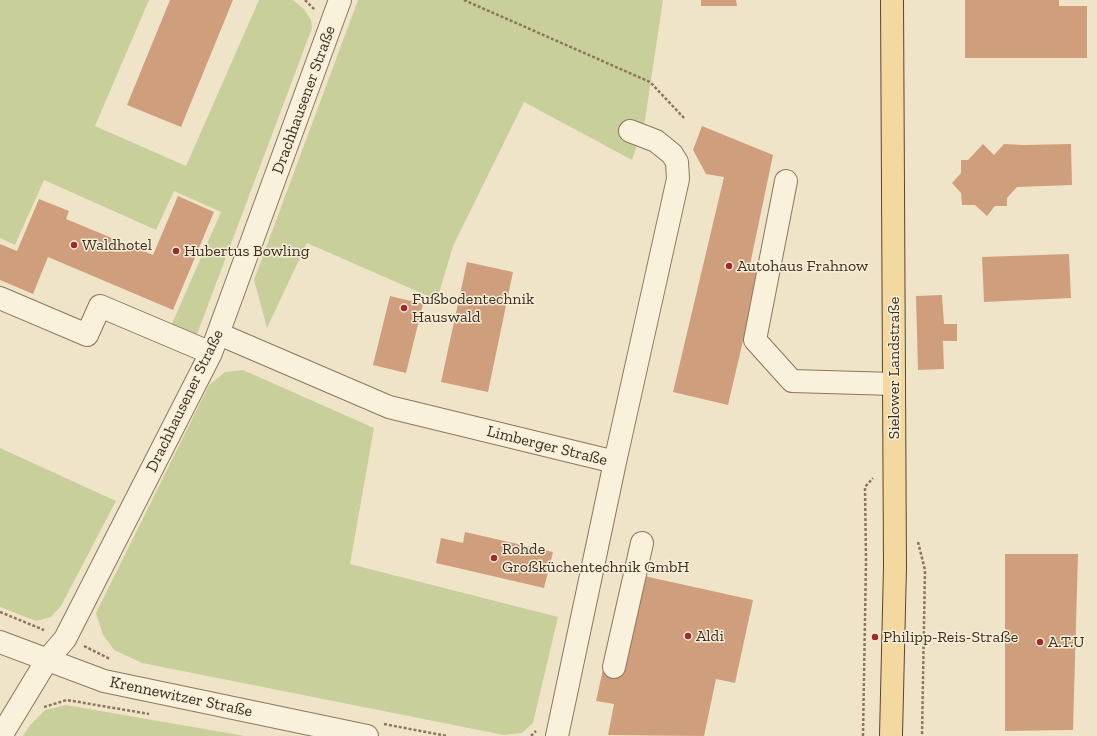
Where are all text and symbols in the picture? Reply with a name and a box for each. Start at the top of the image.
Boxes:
street label: Drachhausener Straße [268,23,340,177]
place label: Waldhotel [82,235,152,255]
marker: Waldhotel [69,240,79,250]
place label: Hubertus Bowling [184,241,310,261]
marker: Hubertus Bowling [171,246,181,256]
place label: Autohaus Frahnow [737,256,868,276]
marker: Autohaus Frahnow [724,261,734,271]
place label: Fußbodentechnik Hauswald [412,289,534,327]
street label: Sielower Landstraße [884,297,904,439]
marker: Fußbodentechnik Hauswald [399,303,409,313]
street label: Drachhausener Straße [142,327,228,475]
street label: Limberger Straße [485,422,609,470]
place label: Rohde Großküchentechnik GmbH [502,539,689,577]
marker: Rohde Großküchentechnik GmbH [489,553,499,563]
place label: Aldi [696,626,724,646]
place label: Philipp-Reis-Straße [883,627,1018,647]
marker: Aldi [683,631,693,641]
marker: Philipp-Reis-Straße [870,632,880,642]
place label: A.T.U [1048,632,1084,652]
marker: A.T.U [1035,637,1045,647]
street label: Krennewitzer Straße [108,673,254,721]

